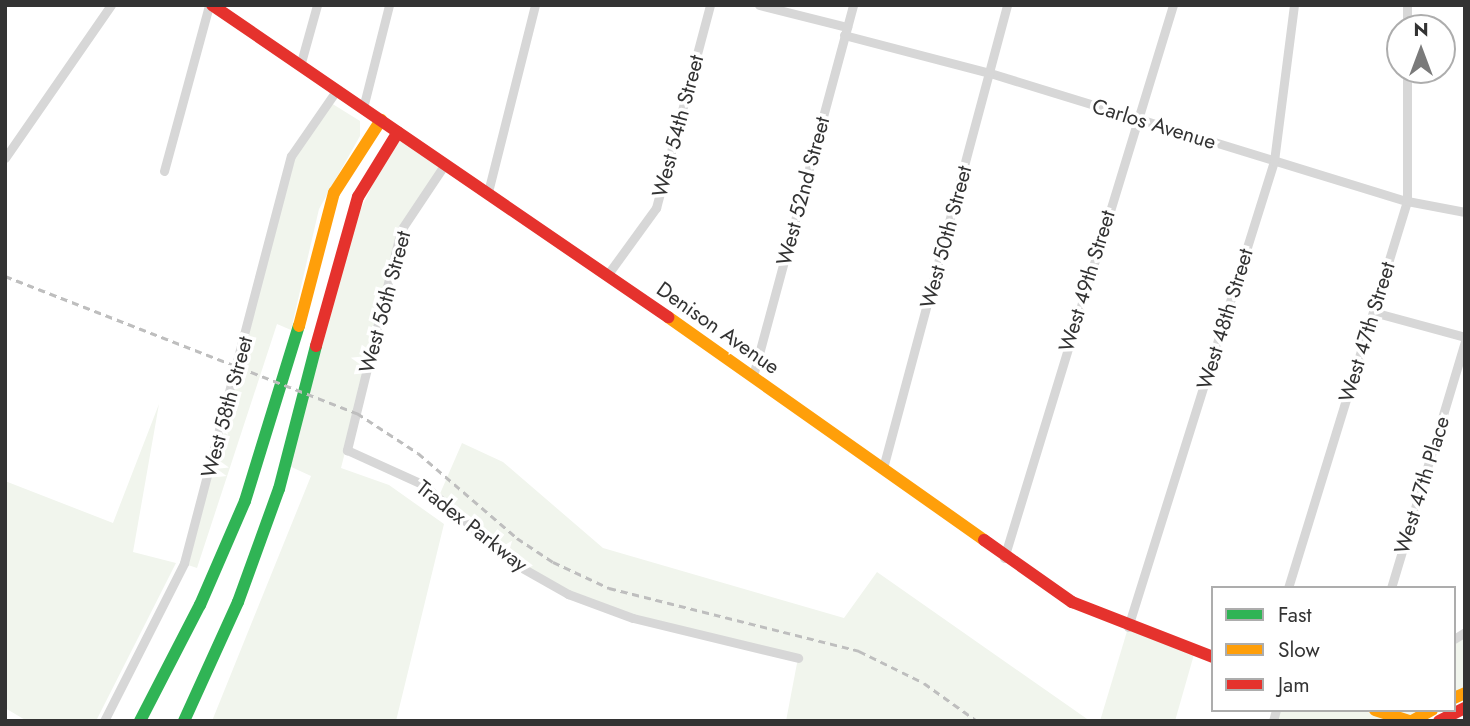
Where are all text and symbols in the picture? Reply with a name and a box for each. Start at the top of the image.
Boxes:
north arrow [1386,14,1456,84]
text: N [1413,16,1429,43]
street label: West 54th Street [647,52,709,200]
street label: Carlos Avenue [1089,93,1219,155]
street label: West 52nd Street [771,114,835,268]
street label: West 50th Street [915,163,977,311]
street label: West 49th Street [1054,207,1120,355]
street label: West 56th Street [354,228,416,376]
street label: West 48th Street [1192,246,1258,392]
street label: West 47th Street [1334,259,1400,405]
street label: Denison Avenue [652,276,784,380]
street label: West 58th Street [196,333,258,481]
street label: West 47th Place [1389,413,1455,557]
street label: Tradex Parkway [411,475,533,577]
legend [1211,586,1456,712]
text: Fast [1278,600,1311,630]
text: Slow [1278,635,1320,665]
text: Jam [1278,670,1310,700]

